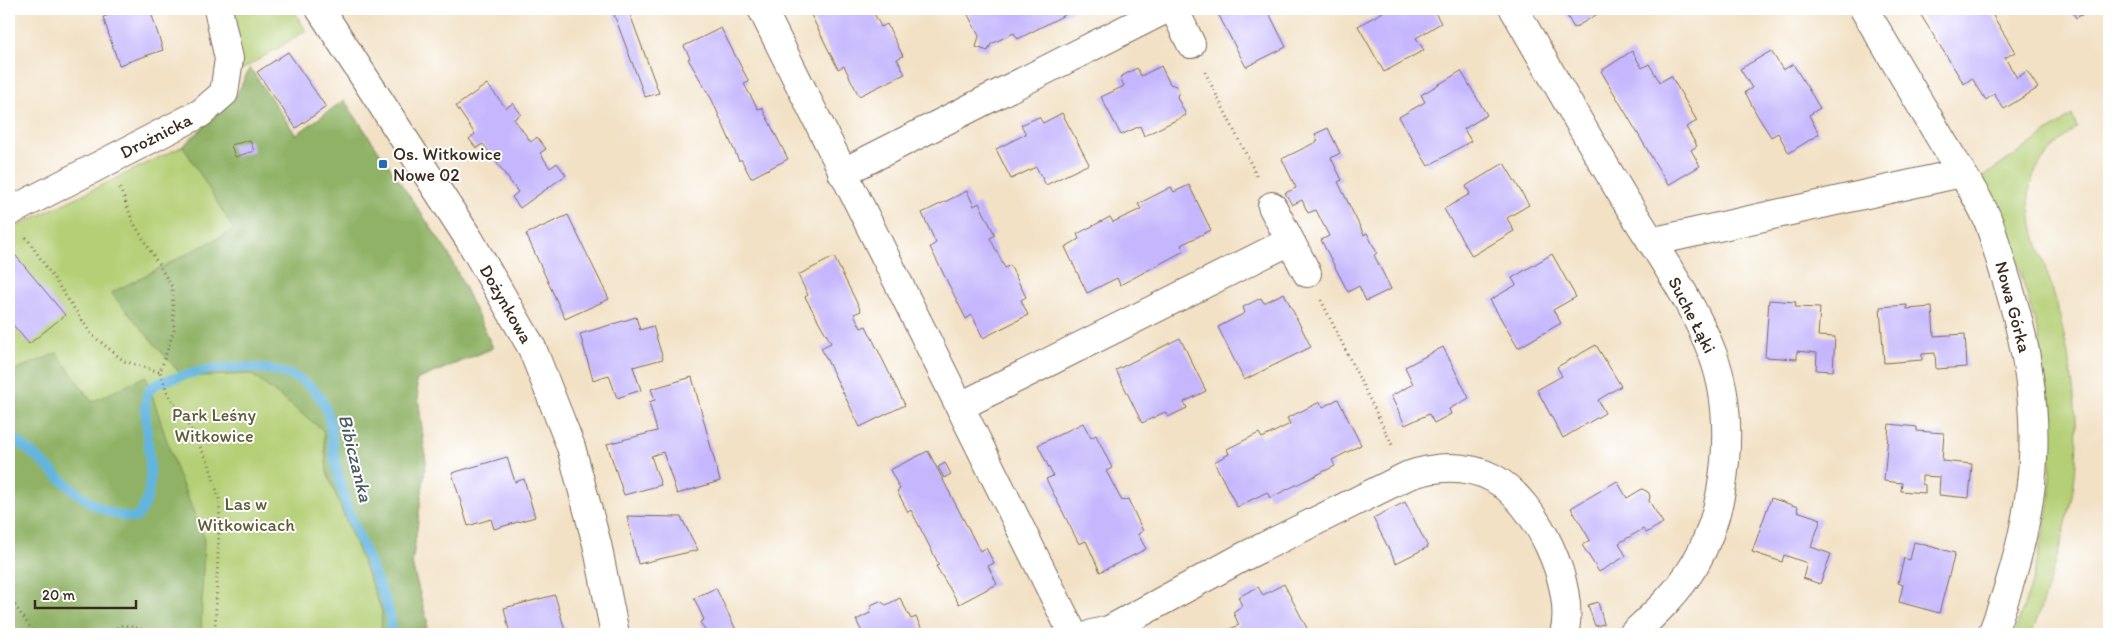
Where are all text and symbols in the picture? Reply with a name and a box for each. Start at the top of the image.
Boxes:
street label: Drożnicka [116,108,196,163]
place label: Os. Witkowice Nowe 02 [393,143,501,186]
marker: Os. Witkowice Nowe 02 [377,158,389,170]
street label: Nowa Górka [1990,259,2036,356]
street label: Dożynkowa [475,261,538,348]
street label: Suche Łąki [1663,273,1721,357]
park label: Park Leśny Witkowice [172,404,256,447]
water label: Bibiczanka [334,412,378,504]
park label: Las w Witkowicach [197,493,295,536]
scale bar [35,578,136,610]
text: 20 m [42,586,76,604]

